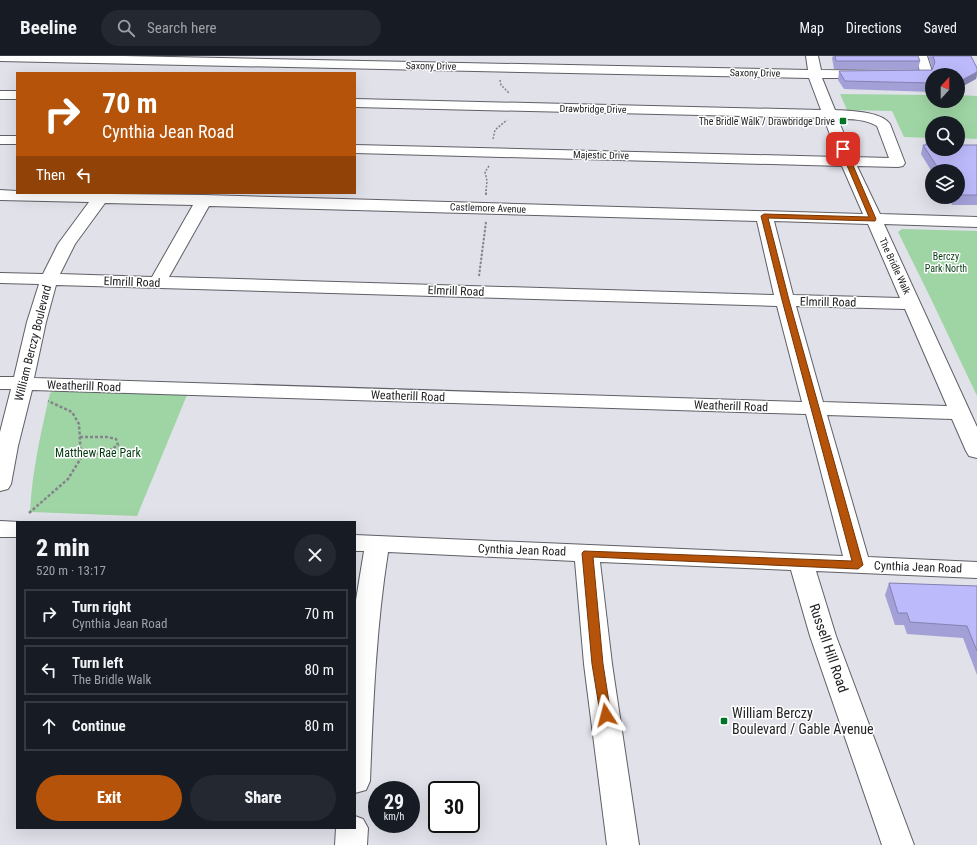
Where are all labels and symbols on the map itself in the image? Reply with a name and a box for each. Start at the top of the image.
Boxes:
street label: Saxony Drive [406,60,457,72]
street label: Saxony Drive [730,67,781,79]
north arrow [925,68,965,108]
street label: Drawbridge Drive [559,103,627,115]
place label: The Bridle Walk / Drawbridge Drive [699,116,835,127]
marker: The Bridle Walk / Drawbridge Drive [838,116,848,126]
pin [826,132,860,166]
street label: Majestic Drive [573,149,629,161]
street label: Castlemore Avenue [450,201,527,215]
street label: The Bridle Walk [877,236,913,296]
park label: Berczy Park North [925,251,967,274]
street label: Elmrill Road [104,274,161,290]
street label: Elmrill Road [428,283,485,299]
street label: William Berczy Boulevard [12,284,54,402]
street label: Elmrill Road [800,295,856,309]
street label: Weatherill Road [47,378,121,394]
street label: Weatherill Road [371,388,445,404]
street label: Weatherill Road [694,398,768,414]
park label: Matthew Rae Park [55,446,141,460]
street label: Cynthia Jean Road [478,541,566,559]
street label: Cynthia Jean Road [874,558,962,576]
street label: Russell Hill Road [806,602,852,694]
position arrow [585,694,627,736]
place label: William Berczy Boulevard / Gable Avenue [732,705,874,737]
marker: William Berczy Boulevard / Gable Avenue [719,716,729,726]
speed limit sign: 30 [428,781,480,833]

